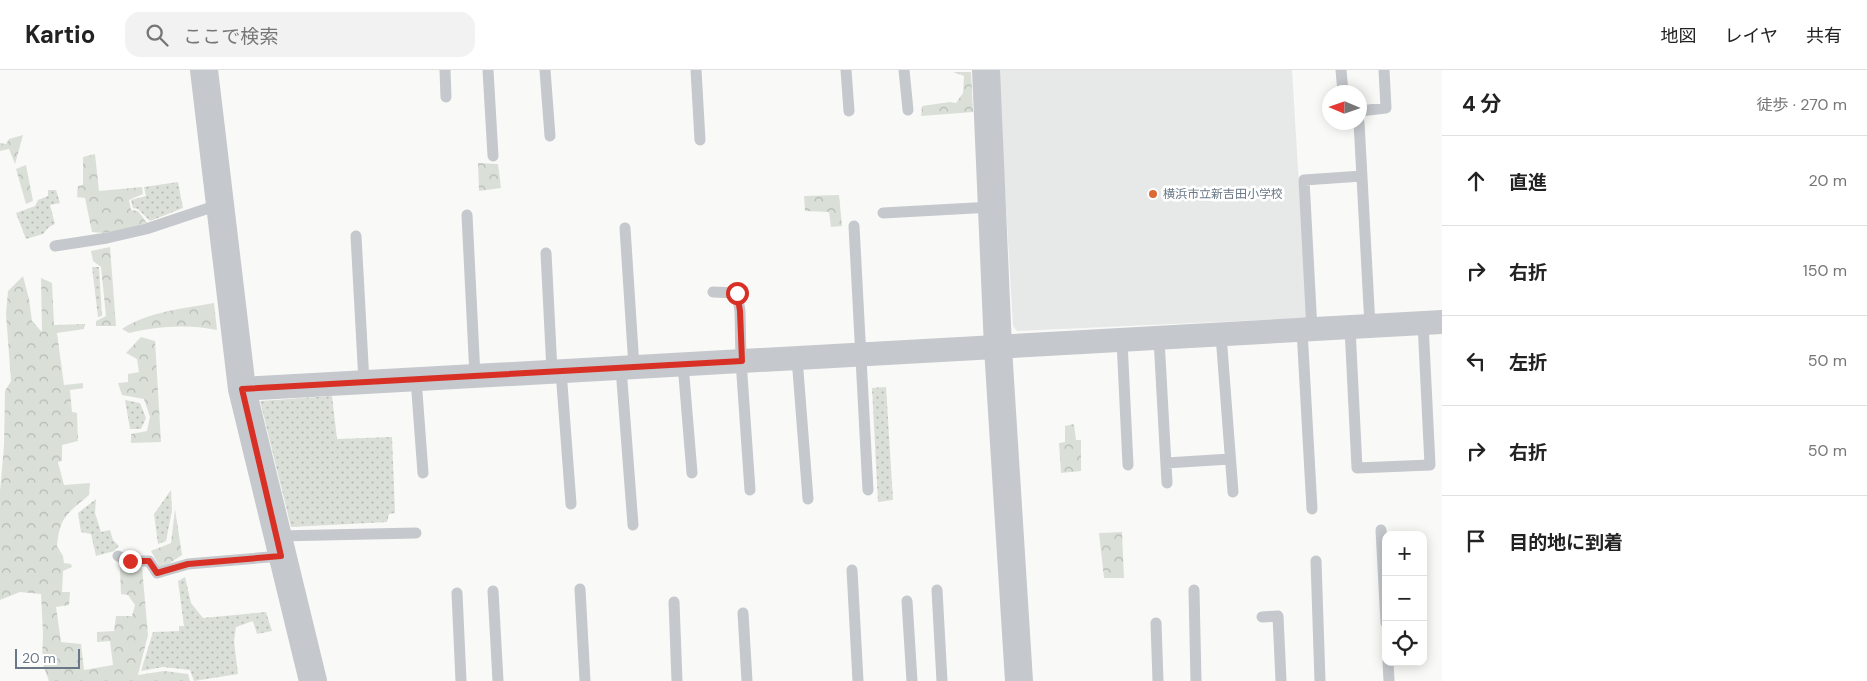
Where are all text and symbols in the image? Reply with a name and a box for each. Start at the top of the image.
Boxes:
search box [125,12,475,57]
text: Kartio [25,19,95,50]
icon: search [143,21,171,49]
text: ここで検索 [183,24,278,49]
text: 地図 [1661,24,1697,48]
text: レイヤ [1725,24,1778,48]
text: 共有 [1806,24,1842,48]
north arrow [1322,85,1367,130]
text: 4 分 [1462,90,1502,118]
text: 徒歩 · 270 m [1757,94,1847,115]
icon: ahead [1462,167,1490,195]
text: 直進 [1509,170,1547,195]
text: 20 m [1808,170,1847,191]
place label: 横浜市立新吉田小学校 [1163,186,1283,202]
marker: 横浜市立新吉田小学校 [1147,188,1159,200]
icon: right [1462,257,1490,285]
text: 右折 [1509,260,1547,285]
text: 150 m [1803,260,1847,281]
route start [726,282,749,305]
icon: left [1462,347,1490,375]
text: 左折 [1509,350,1547,375]
text: 50 m [1808,350,1847,371]
icon: right [1462,437,1490,465]
text: 右折 [1509,440,1547,465]
text: 50 m [1808,440,1847,461]
icon: arrive [1462,527,1490,555]
text: 目的地に到着 [1509,530,1623,555]
map controls [1382,531,1427,666]
button: + [1382,531,1427,576]
route end [119,550,142,573]
button: − [1382,576,1427,621]
button: locate [1382,621,1427,666]
scale bar [15,646,80,669]
text: 20 m [22,649,56,667]

